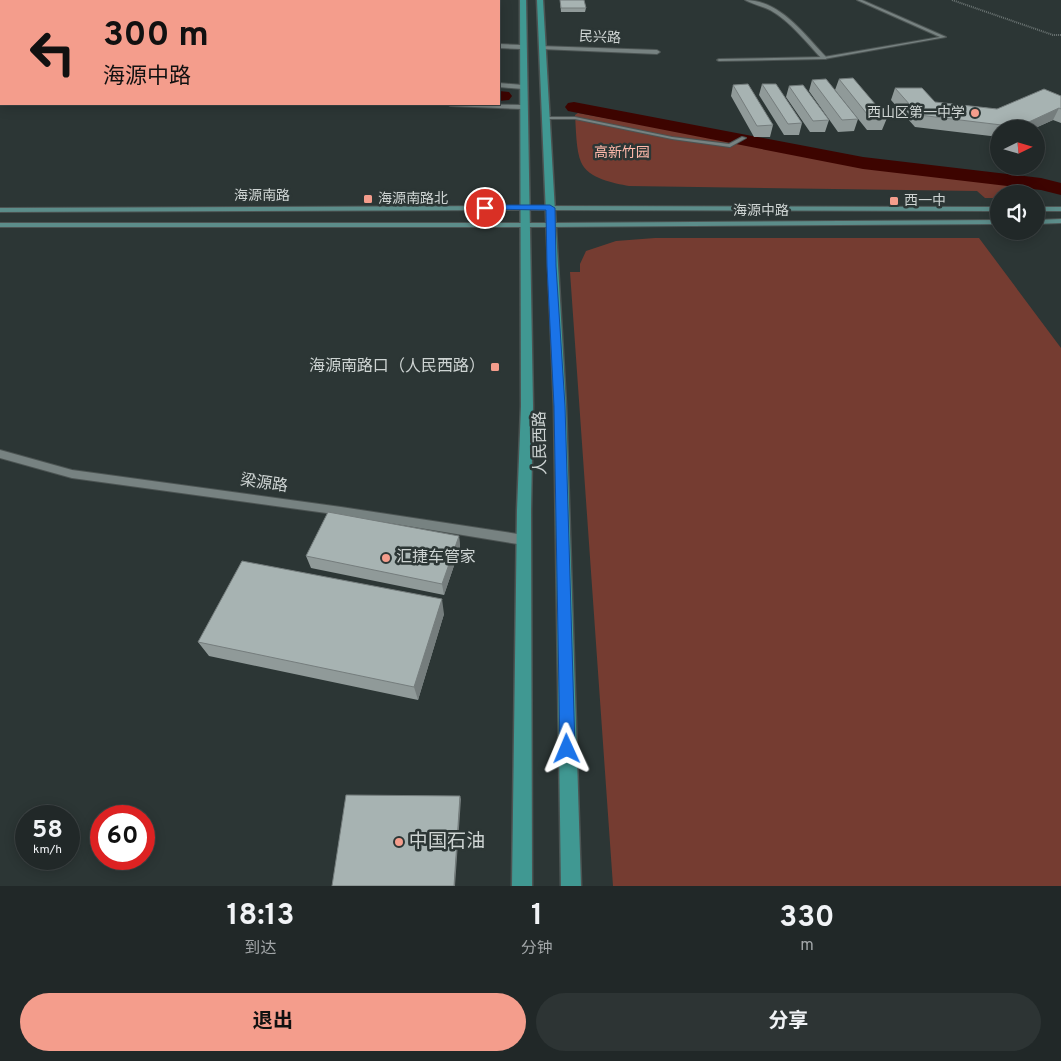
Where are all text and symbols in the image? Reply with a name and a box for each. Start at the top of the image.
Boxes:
text: 300 m [103,14,209,58]
icon: left [20,20,85,85]
street label: 民兴路 [579,28,621,48]
text: 海源中路 [103,64,191,91]
place label: 西山区第一中学 [867,104,965,122]
marker: 西山区第一中学 [969,107,981,119]
north arrow [990,120,1045,175]
map controls [990,120,1045,240]
park label: 高新竹园 [594,145,650,162]
button: sound [990,185,1045,240]
pin [464,187,506,229]
street label: 海源南路 [234,188,290,205]
place label: 海源南路北 [378,190,448,208]
marker: 海源南路北 [362,193,374,205]
place label: 西一中 [904,193,946,210]
icon: arrive [471,194,499,222]
marker: 西一中 [888,195,900,207]
street label: 海源中路 [733,203,789,220]
place label: 海源南路口（人民西路） [309,357,485,377]
marker: 海源南路口（人民西路） [489,361,501,373]
street label: 人民西路 [530,411,552,475]
street label: 梁源路 [239,471,289,497]
place label: 汇捷车管家 [396,548,476,568]
marker: 汇捷车管家 [380,552,392,564]
position arrow [540,722,592,774]
speed limit sign: 60 [90,805,155,870]
text: 58 [32,815,63,847]
place label: 中国石油 [409,830,485,854]
marker: 中国石油 [393,836,405,848]
text: km/h [33,842,62,858]
text: 18:13 [226,898,295,935]
text: 1 [531,898,543,935]
text: 330 [779,900,835,937]
text: m [800,936,814,956]
text: 到达 [244,939,276,959]
text: 分钟 [521,939,553,959]
button: 退出 [20,993,526,1051]
button: 分享 [536,993,1041,1051]

